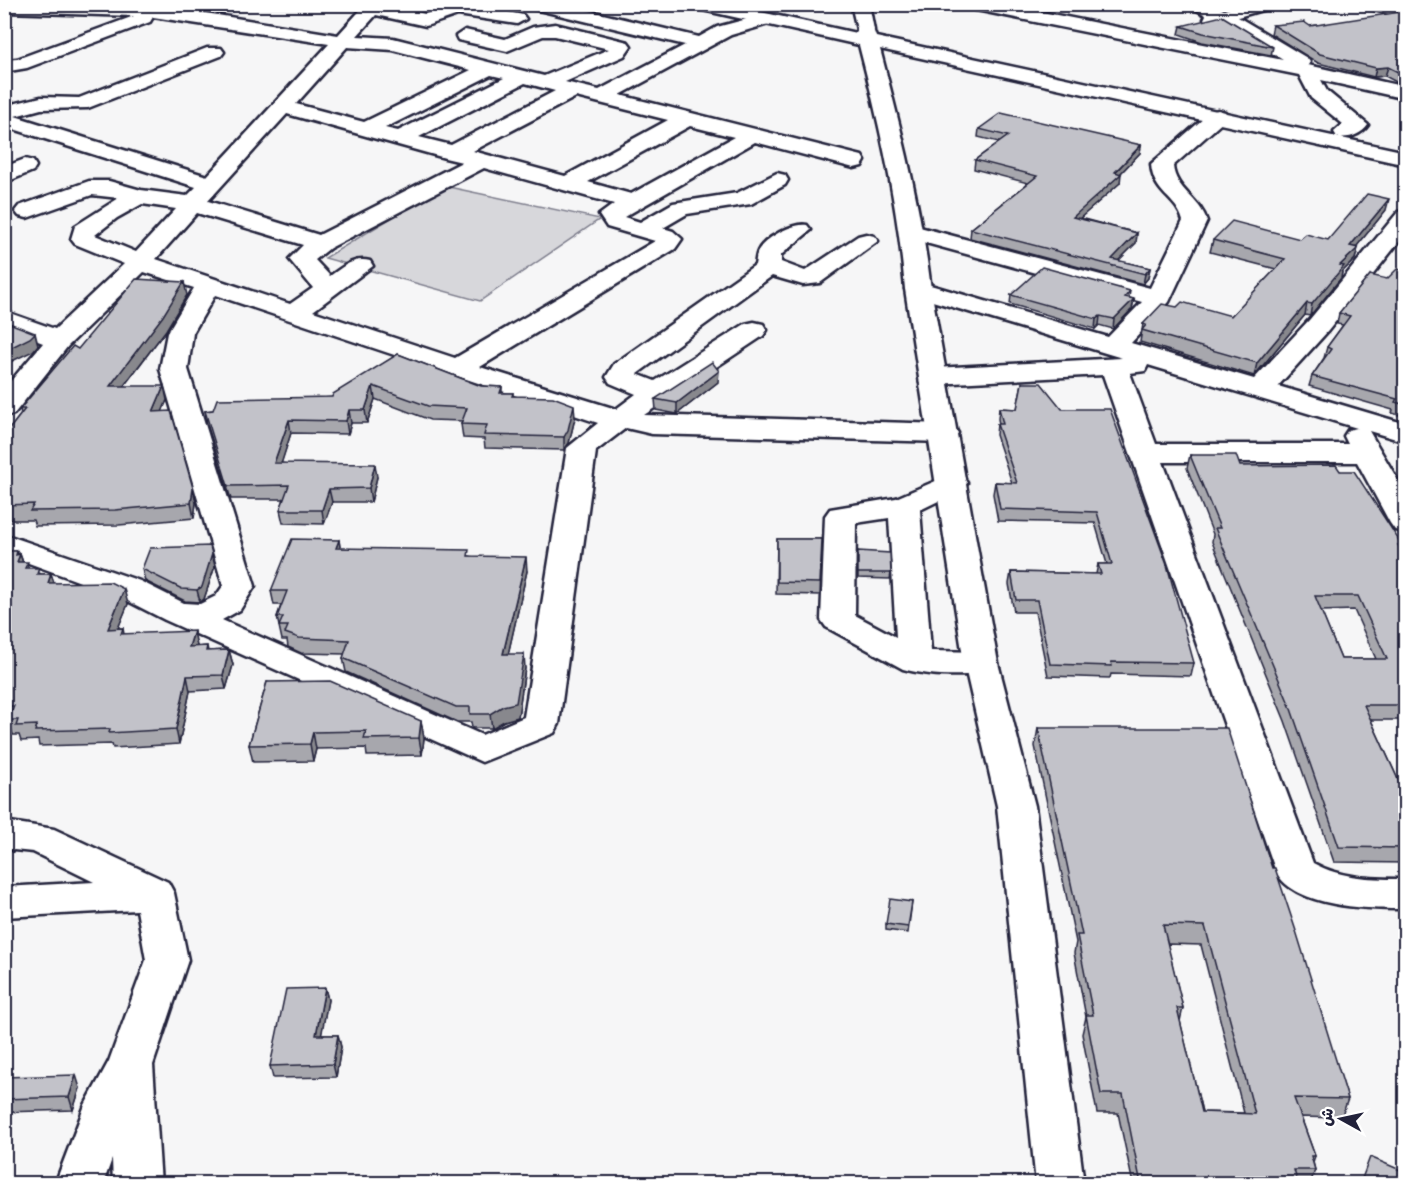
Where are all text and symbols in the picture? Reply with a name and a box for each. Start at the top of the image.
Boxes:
north arrow [1311,1089,1371,1149]
text: ش [1312,1106,1338,1127]

